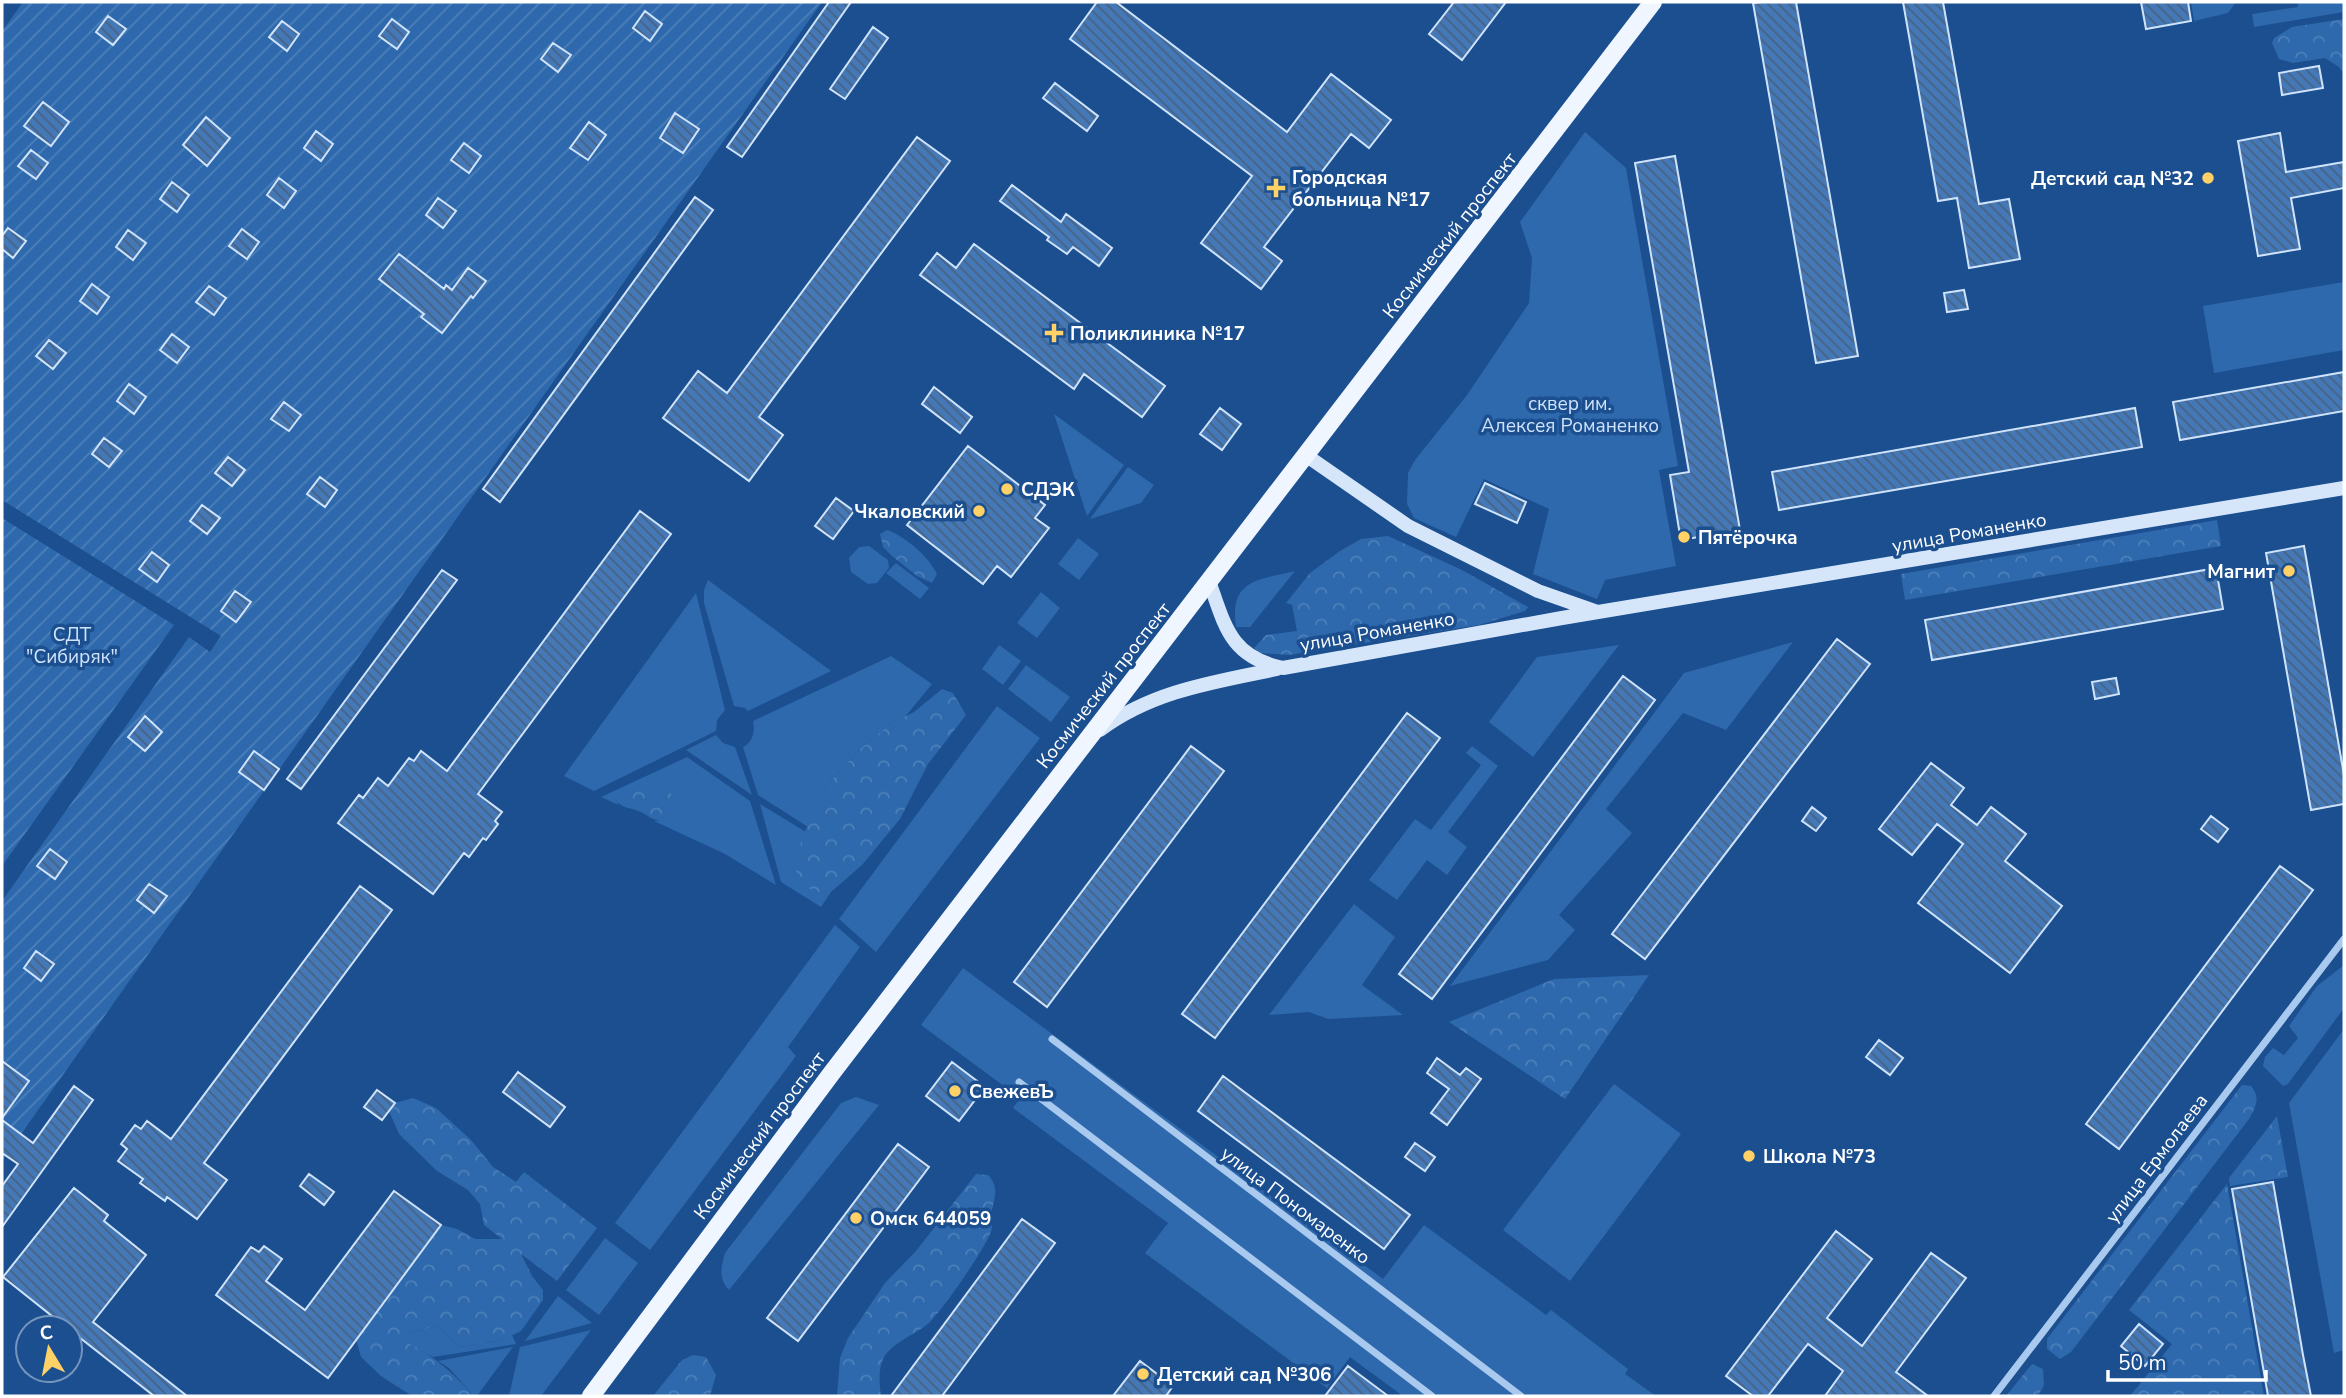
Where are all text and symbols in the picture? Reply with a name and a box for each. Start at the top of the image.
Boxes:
street label: Космический проспект [1377,147,1523,324]
place label: Городская больница №17 [1292,165,1431,213]
place label: Детский сад №32 [2031,166,2194,192]
marker: Детский сад №32 [2200,170,2216,186]
marker: Городская больница №17 [1266,178,1286,198]
place label: Поликлиника №17 [1070,321,1245,347]
marker: Поликлиника №17 [1044,323,1064,343]
park label: сквер им. Алексея Романенко [1481,391,1659,439]
place label: СДЭК [1021,477,1075,503]
marker: СДЭК [999,481,1015,497]
place label: Чкаловский [854,499,965,525]
marker: Чкаловский [971,503,987,519]
street label: улица Романенко [1890,507,2048,559]
place label: Пятёрочка [1698,525,1798,551]
marker: Пятёрочка [1676,529,1692,545]
place label: Магнит [2207,559,2275,585]
marker: Магнит [2281,563,2297,579]
street label: Космический проспект [1031,597,1177,774]
street label: улица Романенко [1298,606,1456,658]
park label: СДТ "Сибиряк" [26,622,118,670]
street label: Космический проспект [688,1046,832,1225]
place label: СвежевЪ [969,1079,1054,1105]
marker: СвежевЪ [947,1083,963,1099]
street label: улица Ермолаева [2100,1089,2214,1228]
street label: улица Пономаренко [1215,1141,1376,1271]
place label: Школа №73 [1763,1144,1876,1170]
marker: Школа №73 [1741,1148,1757,1164]
place label: Омск 644059 [870,1206,991,1232]
marker: Омск 644059 [848,1210,864,1226]
north arrow [14,1314,84,1384]
text: С [38,1319,55,1347]
scale bar [2108,1338,2266,1382]
text: 50 m [2118,1349,2167,1377]
place label: Детский сад №306 [1157,1362,1332,1388]
marker: Детский сад №306 [1135,1366,1151,1382]

